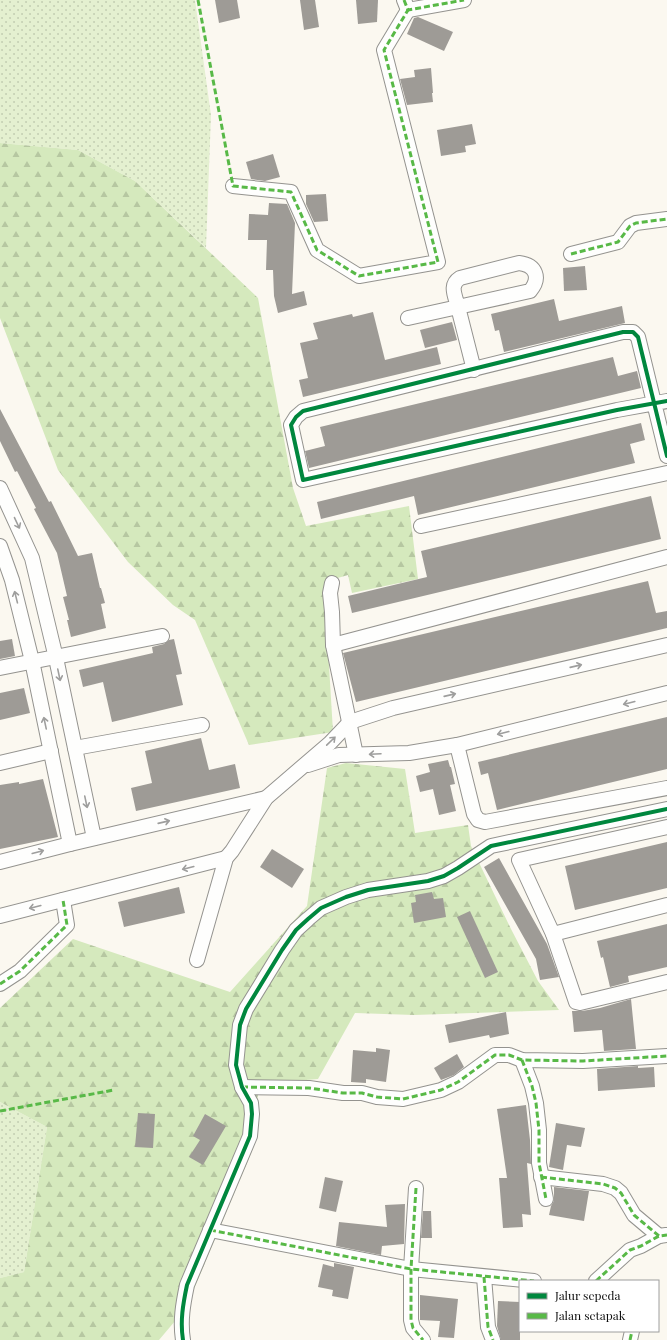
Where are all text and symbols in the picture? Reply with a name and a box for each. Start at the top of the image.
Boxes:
one-way arrow [14,517,21,529]
one-way arrow [12,590,20,603]
one-way arrow [570,661,583,669]
one-way arrow [56,668,64,681]
one-way arrow [443,690,456,698]
one-way arrow [623,699,636,707]
one-way arrow [41,717,49,730]
one-way arrow [497,730,510,738]
one-way arrow [326,736,336,746]
one-way arrow [369,751,382,758]
one-way arrow [83,795,91,808]
one-way arrow [157,817,170,825]
one-way arrow [31,848,44,856]
one-way arrow [182,865,195,872]
one-way arrow [29,904,42,912]
legend [519,1280,659,1332]
text: Jalur sepeda [554,1287,621,1303]
text: Jalan setapak [554,1307,626,1323]

